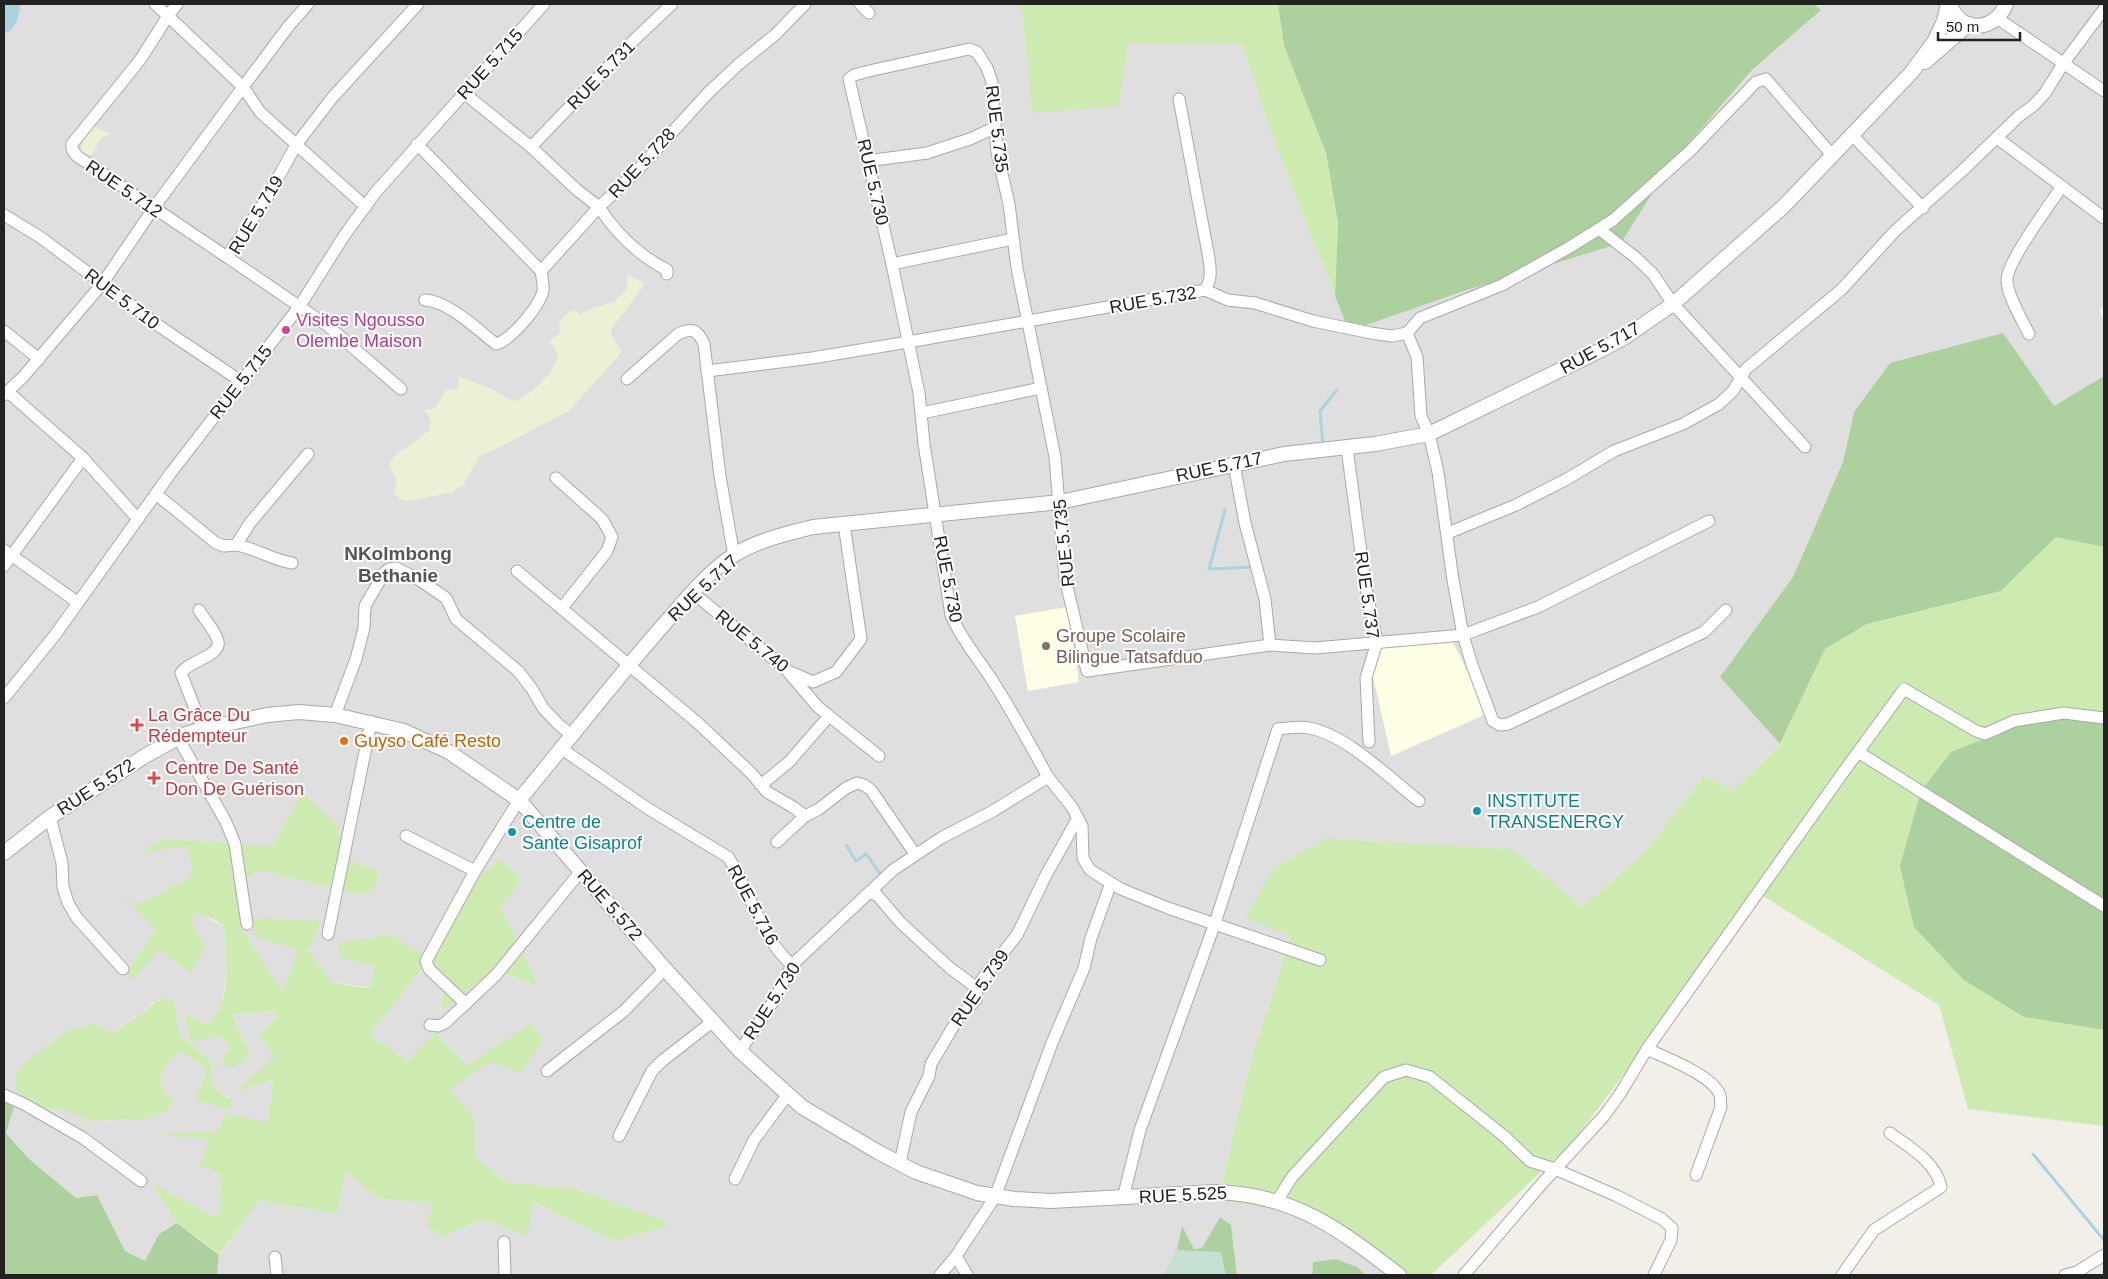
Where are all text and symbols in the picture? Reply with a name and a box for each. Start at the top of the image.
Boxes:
scale bar [1938,10,2020,42]
text: 50 m [1946,18,1979,35]
street label: RUE 5.715 [453,25,527,103]
street label: RUE 5.731 [563,36,639,114]
street label: RUE 5.735 [982,84,1012,174]
street label: RUE 5.728 [605,124,679,202]
street label: RUE 5.730 [853,137,893,227]
street label: RUE 5.712 [82,156,166,222]
street label: RUE 5.719 [225,172,287,258]
street label: RUE 5.710 [81,265,163,333]
street label: RUE 5.732 [1108,283,1198,317]
place label: Visites Ngousso Olembe Maison [296,310,425,351]
street label: RUE 5.717 [1557,318,1643,378]
marker: Visites Ngousso Olembe Maison [280,324,292,336]
street label: RUE 5.715 [206,341,276,423]
street label: RUE 5.717 [1174,448,1264,486]
street label: RUE 5.735 [1049,498,1079,588]
street label: RUE 5.730 [930,534,966,624]
district label: NKolmbong Bethanie [344,543,452,586]
street label: RUE 5.737 [1351,550,1383,640]
street label: RUE 5.717 [664,551,742,625]
street label: RUE 5.740 [711,606,793,676]
place label: Groupe Scolaire Bilingue Tatsafduo [1056,626,1203,667]
marker: Groupe Scolaire Bilingue Tatsafduo [1040,640,1052,652]
place label: La Grâce Du Rédempteur [148,705,250,746]
marker: La Grâce Du Rédempteur [130,718,144,732]
place label: Guyso Café Resto [354,731,501,751]
marker: Guyso Café Resto [338,735,350,747]
street label: RUE 5.572 [54,755,138,819]
place label: Centre De Santé Don De Guérison [165,758,304,799]
marker: Centre De Santé Don De Guérison [147,771,161,785]
place label: INSTITUTE TRANSENERGY [1487,791,1624,832]
marker: INSTITUTE TRANSENERGY [1471,805,1483,817]
place label: Centre de Sante Gisaprof [522,812,643,853]
marker: Centre de Sante Gisaprof [506,826,518,838]
street label: RUE 5.716 [723,861,783,949]
street label: RUE 5.572 [574,865,646,945]
street label: RUE 5.739 [947,946,1013,1030]
street label: RUE 5.730 [740,959,804,1043]
street label: RUE 5.525 [1139,1183,1227,1207]

